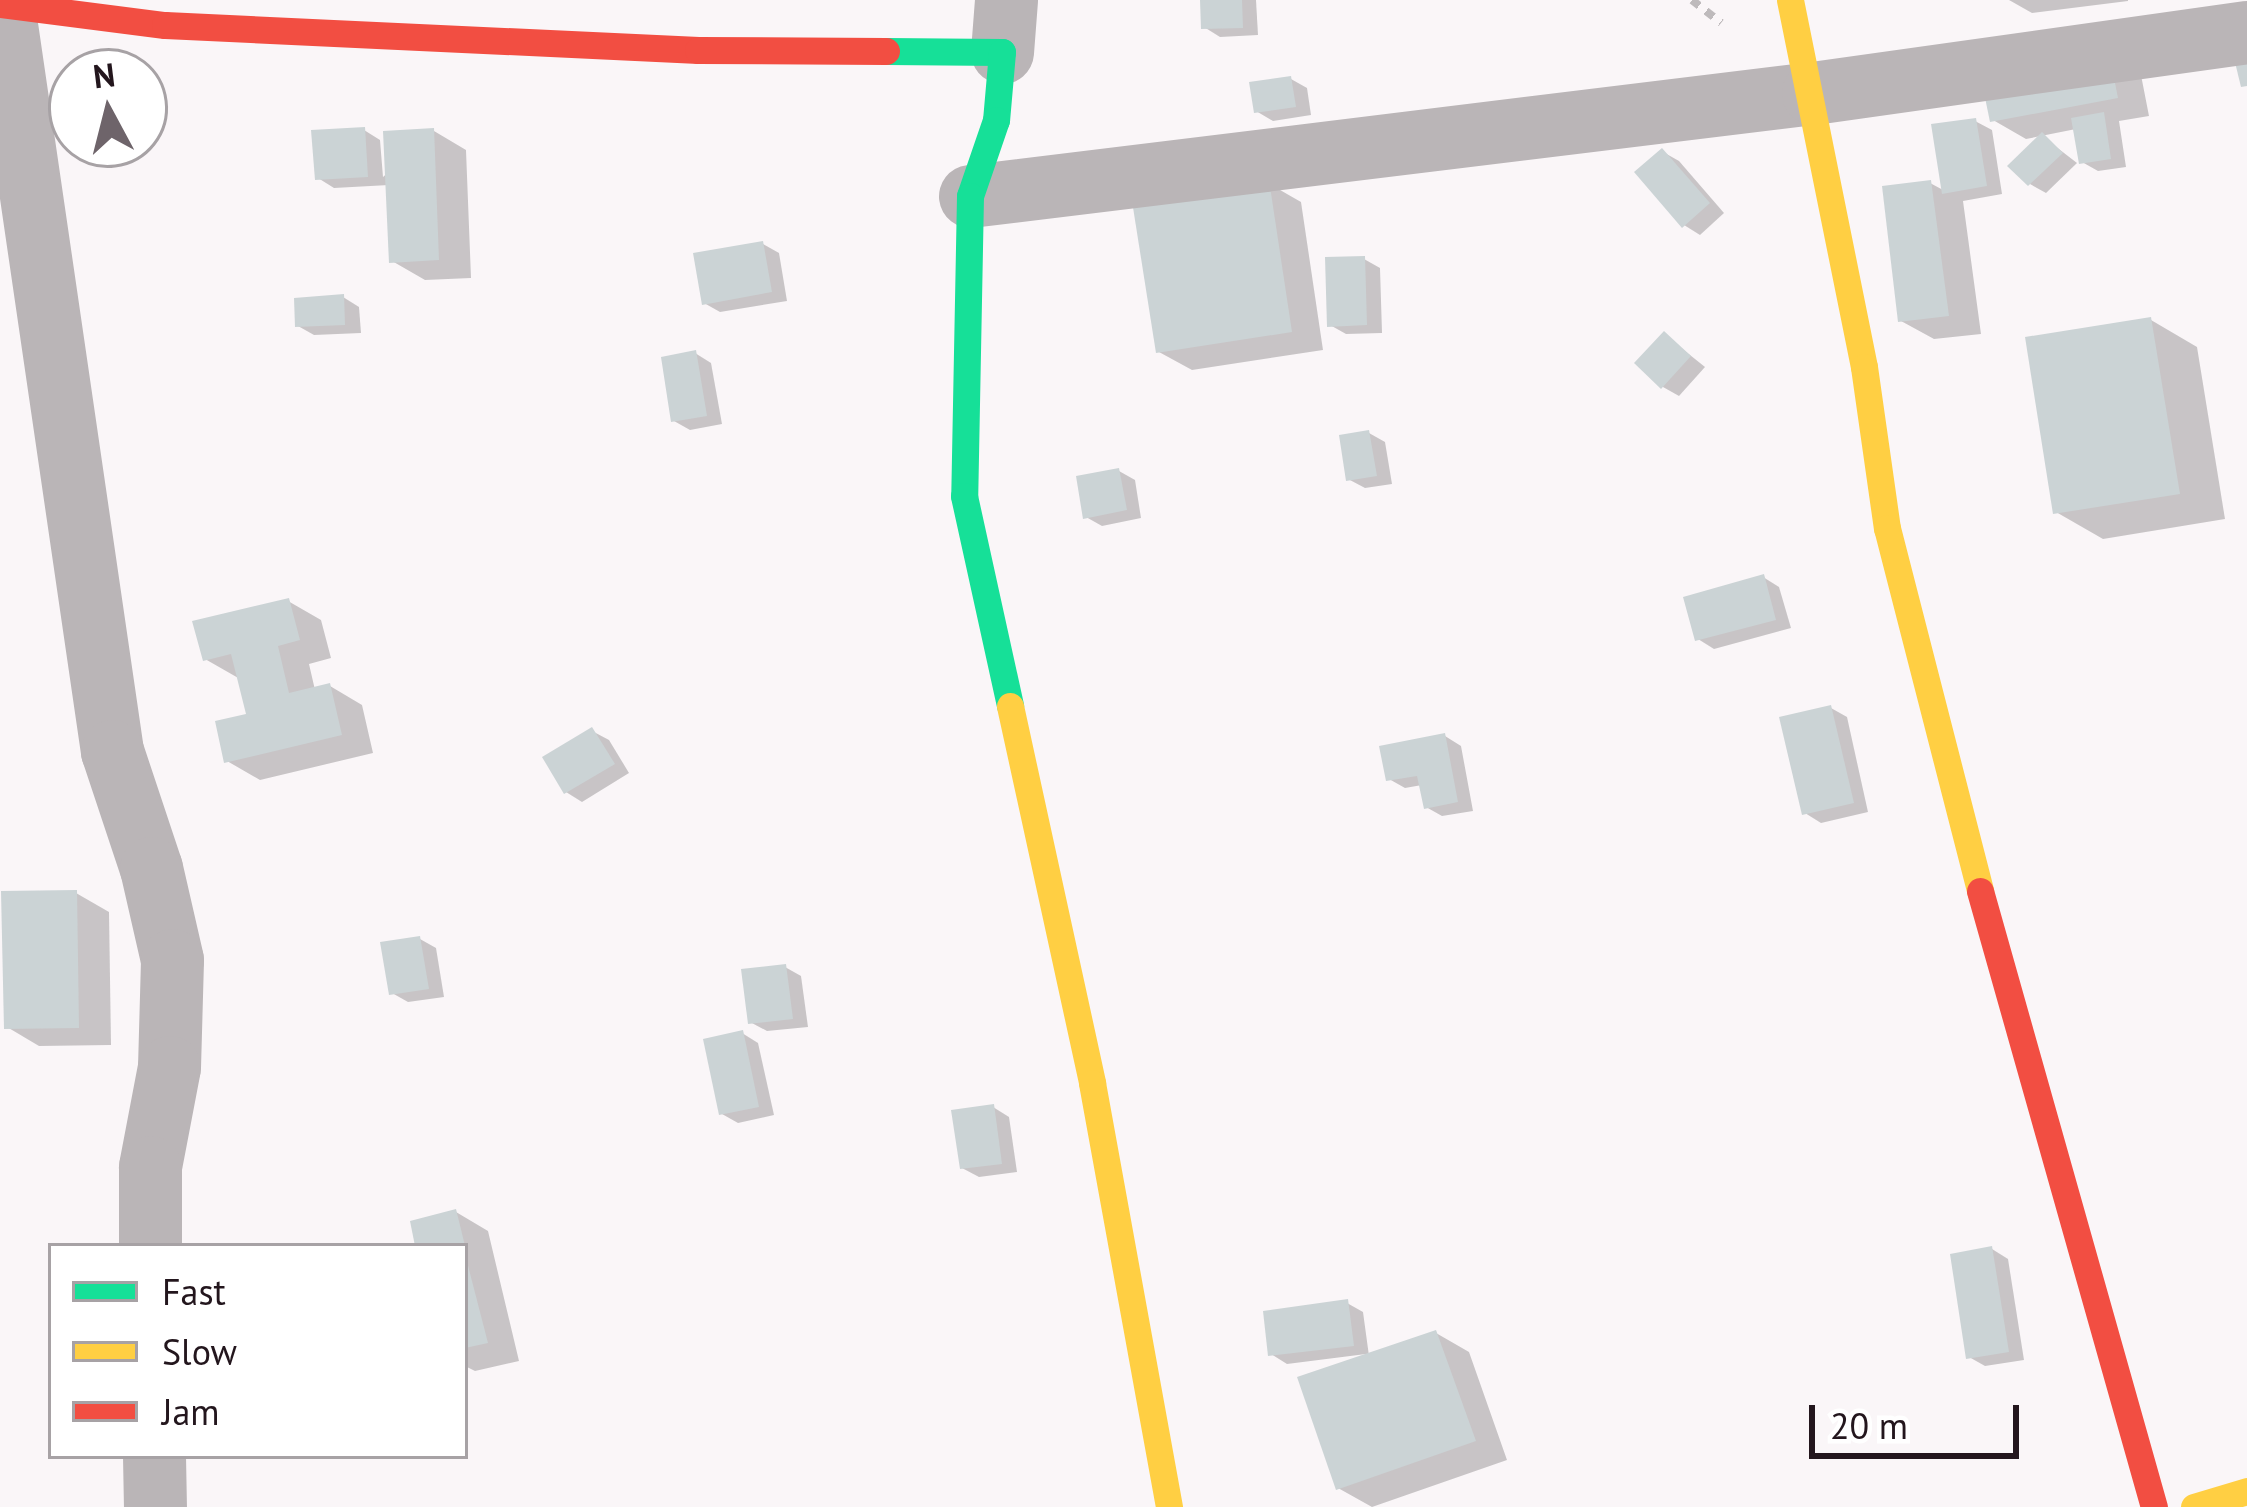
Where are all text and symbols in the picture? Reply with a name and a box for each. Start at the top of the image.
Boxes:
north arrow [48,48,168,168]
text: N [91,52,117,97]
legend [48,1243,468,1459]
text: Fast [162,1268,226,1315]
text: Slow [162,1328,237,1375]
scale bar [1815,1381,2025,1455]
text: Jam [162,1388,220,1435]
text: 20 m [1830,1402,1908,1449]

